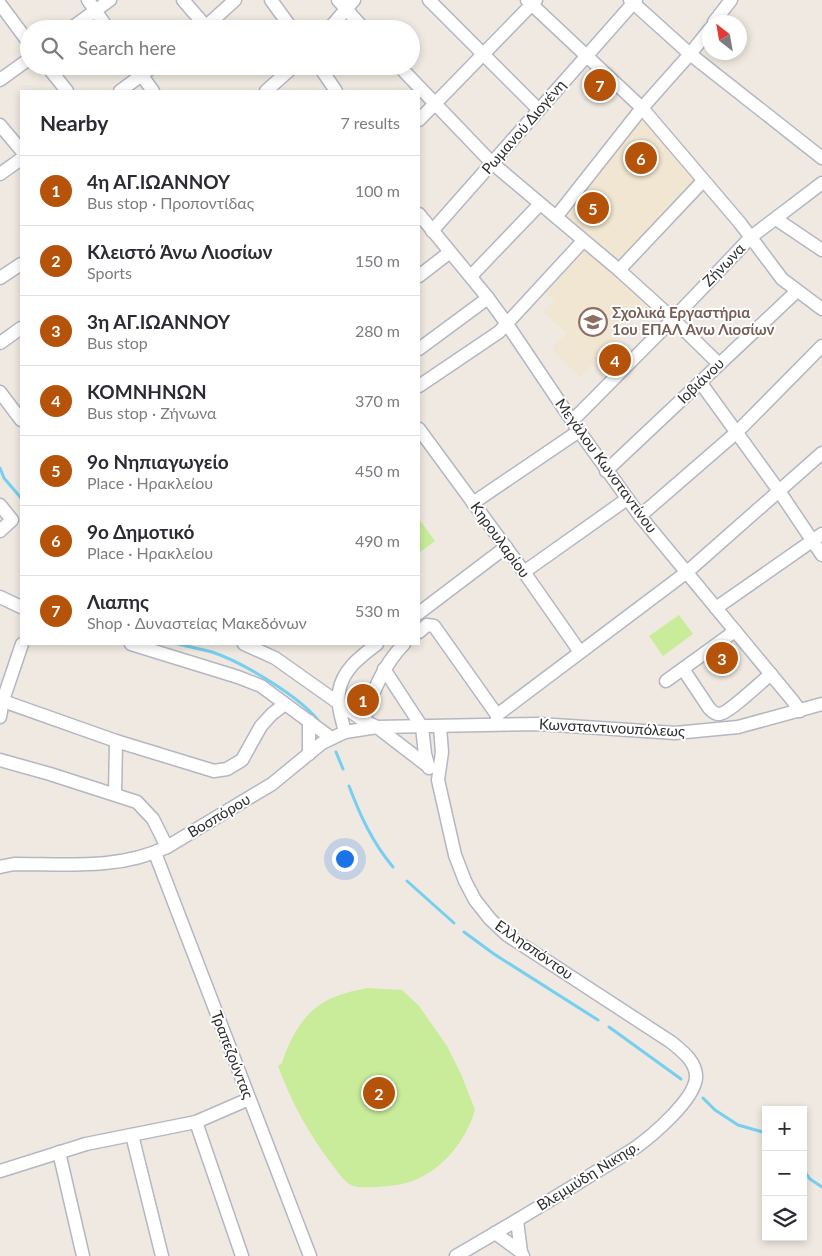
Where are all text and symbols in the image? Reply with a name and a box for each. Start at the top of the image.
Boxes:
north arrow [702,15,747,60]
search box [20,20,420,75]
icon: search [38,34,66,62]
text: Search here [78,36,176,59]
pin: 7 [584,66,616,104]
street label: Ρωμανού Διογένη [477,76,569,177]
text: Nearby [40,110,108,135]
text: 7 results [340,113,400,132]
pin: 6 [625,139,657,177]
text: 4η ΑΓ.ΙΩΑΝΝΟΥ [87,170,230,193]
text: 1 [51,181,61,200]
text: 100 m [355,181,400,200]
pin: 5 [577,189,609,227]
text: Bus stop · Προποντίδας [87,193,254,212]
street label: Ζήνωνα [698,239,748,290]
text: Κλειστό Άνω Λιοσίων [87,240,272,263]
text: 2 [51,251,61,270]
text: 150 m [355,251,400,270]
text: Sports [87,263,132,282]
place label: Σχολικά Εργαστήρια 1ου ΕΠΑΛ Άνω Λιοσίων [612,303,774,338]
school or university icon: Σχολικά Εργαστήρια 1ου ΕΠΑΛ Άνω Λιοσίων [578,307,608,337]
text: 3η ΑΓ.ΙΩΑΝΝΟΥ [87,310,230,333]
text: 3 [51,321,61,340]
text: 280 m [355,321,400,340]
text: Bus stop [87,333,148,352]
pin: 4 [599,341,631,379]
street label: Ιοβιάνου [673,354,727,407]
text: ΚΟΜΝΗΝΩΝ [87,380,207,403]
text: 4 [51,391,61,410]
text: 370 m [355,391,400,410]
street label: Μεγάλου Κωνσταντίνου [552,395,662,536]
text: Bus stop · Ζήνωνα [87,403,217,422]
text: 9ο Νηπιαγωγείο [87,450,229,473]
text: 5 [51,461,61,480]
text: 450 m [355,461,400,480]
text: Place · Ηρακλείου [87,473,213,492]
street label: Κηρουλαρίου [467,498,534,581]
text: 9ο Δημοτικό [87,520,194,543]
text: 6 [51,531,61,550]
text: 490 m [355,531,400,550]
text: Place · Ηρακλείου [87,543,213,562]
text: Λιαπης [87,590,149,613]
text: 7 [51,601,61,620]
text: 530 m [355,601,400,620]
text: Shop · Δυναστείας Μακεδόνων [87,613,307,632]
pin: 3 [706,639,738,677]
pin: 1 [347,681,379,719]
street label: Κωνσταντινουπόλεως [539,714,685,740]
street label: Βοσπόρου [184,789,253,841]
your location [332,846,358,872]
street label: Ελλησπόντου [492,916,577,983]
street label: Τραπεζούντας [208,1008,258,1101]
pin: 2 [363,1074,395,1112]
map controls [762,1106,807,1241]
button: + [762,1106,807,1151]
street label: Βλεμμύδη Νικηφ. [533,1136,642,1214]
button: − [762,1151,807,1196]
button: layers [762,1196,807,1241]

